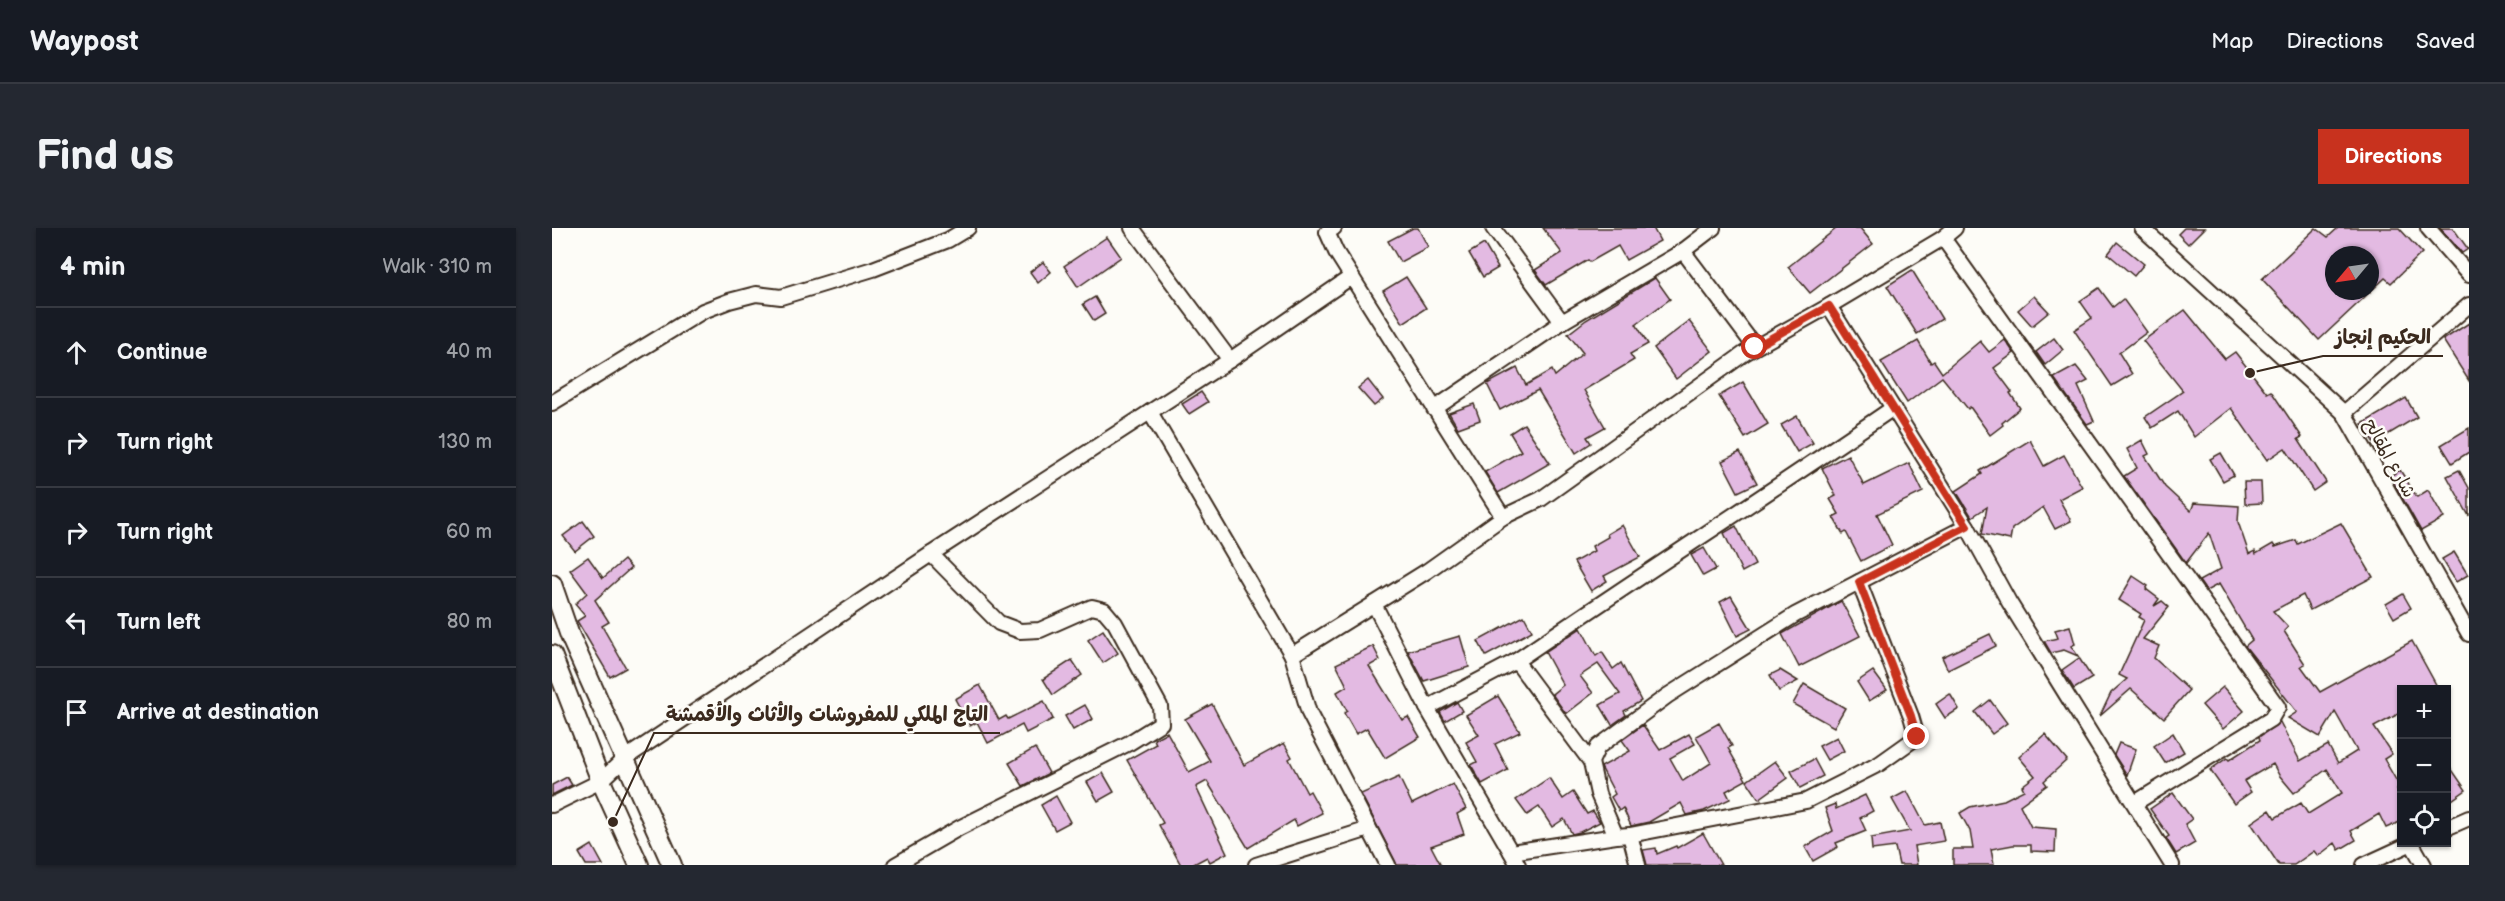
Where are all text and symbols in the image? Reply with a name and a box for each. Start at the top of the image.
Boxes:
text: Waypost [30,25,139,58]
text: Map [2211,29,2254,54]
text: Directions [2287,29,2383,54]
text: Saved [2416,29,2475,54]
button: Directions [2318,129,2469,184]
text: Find us [36,131,174,182]
north arrow [2325,246,2379,300]
text: 4 min [60,252,125,283]
text: Walk · 310 m [383,255,492,279]
callout: الحكيم إنجاز [2323,318,2443,356]
text: الحكيم إنجاز [2333,326,2431,352]
route start [1741,333,1767,359]
icon: ahead [60,336,93,369]
text: Continue [117,339,207,366]
text: 40 m [446,340,492,364]
street label: شارع المقالح [2358,415,2420,502]
icon: right [60,426,93,459]
text: Turn right [117,429,213,456]
text: 130 m [438,430,492,454]
icon: right [60,516,93,549]
text: Turn right [117,519,213,546]
text: 60 m [446,520,492,544]
icon: left [60,606,93,639]
text: Turn left [117,609,201,636]
text: 80 m [447,610,492,634]
map controls [2397,685,2451,847]
button: + [2397,685,2451,739]
callout: التاج الملكي للمفروشات والأثاث والأقمشة [654,695,1000,733]
icon: arrive [60,696,93,729]
text: Arrive at destination [117,699,319,726]
text: التاج الملكي للمفروشات والأثاث والأقمشة [666,701,988,732]
route end [1903,723,1929,749]
button: − [2397,739,2451,793]
button: locate [2397,793,2451,847]

